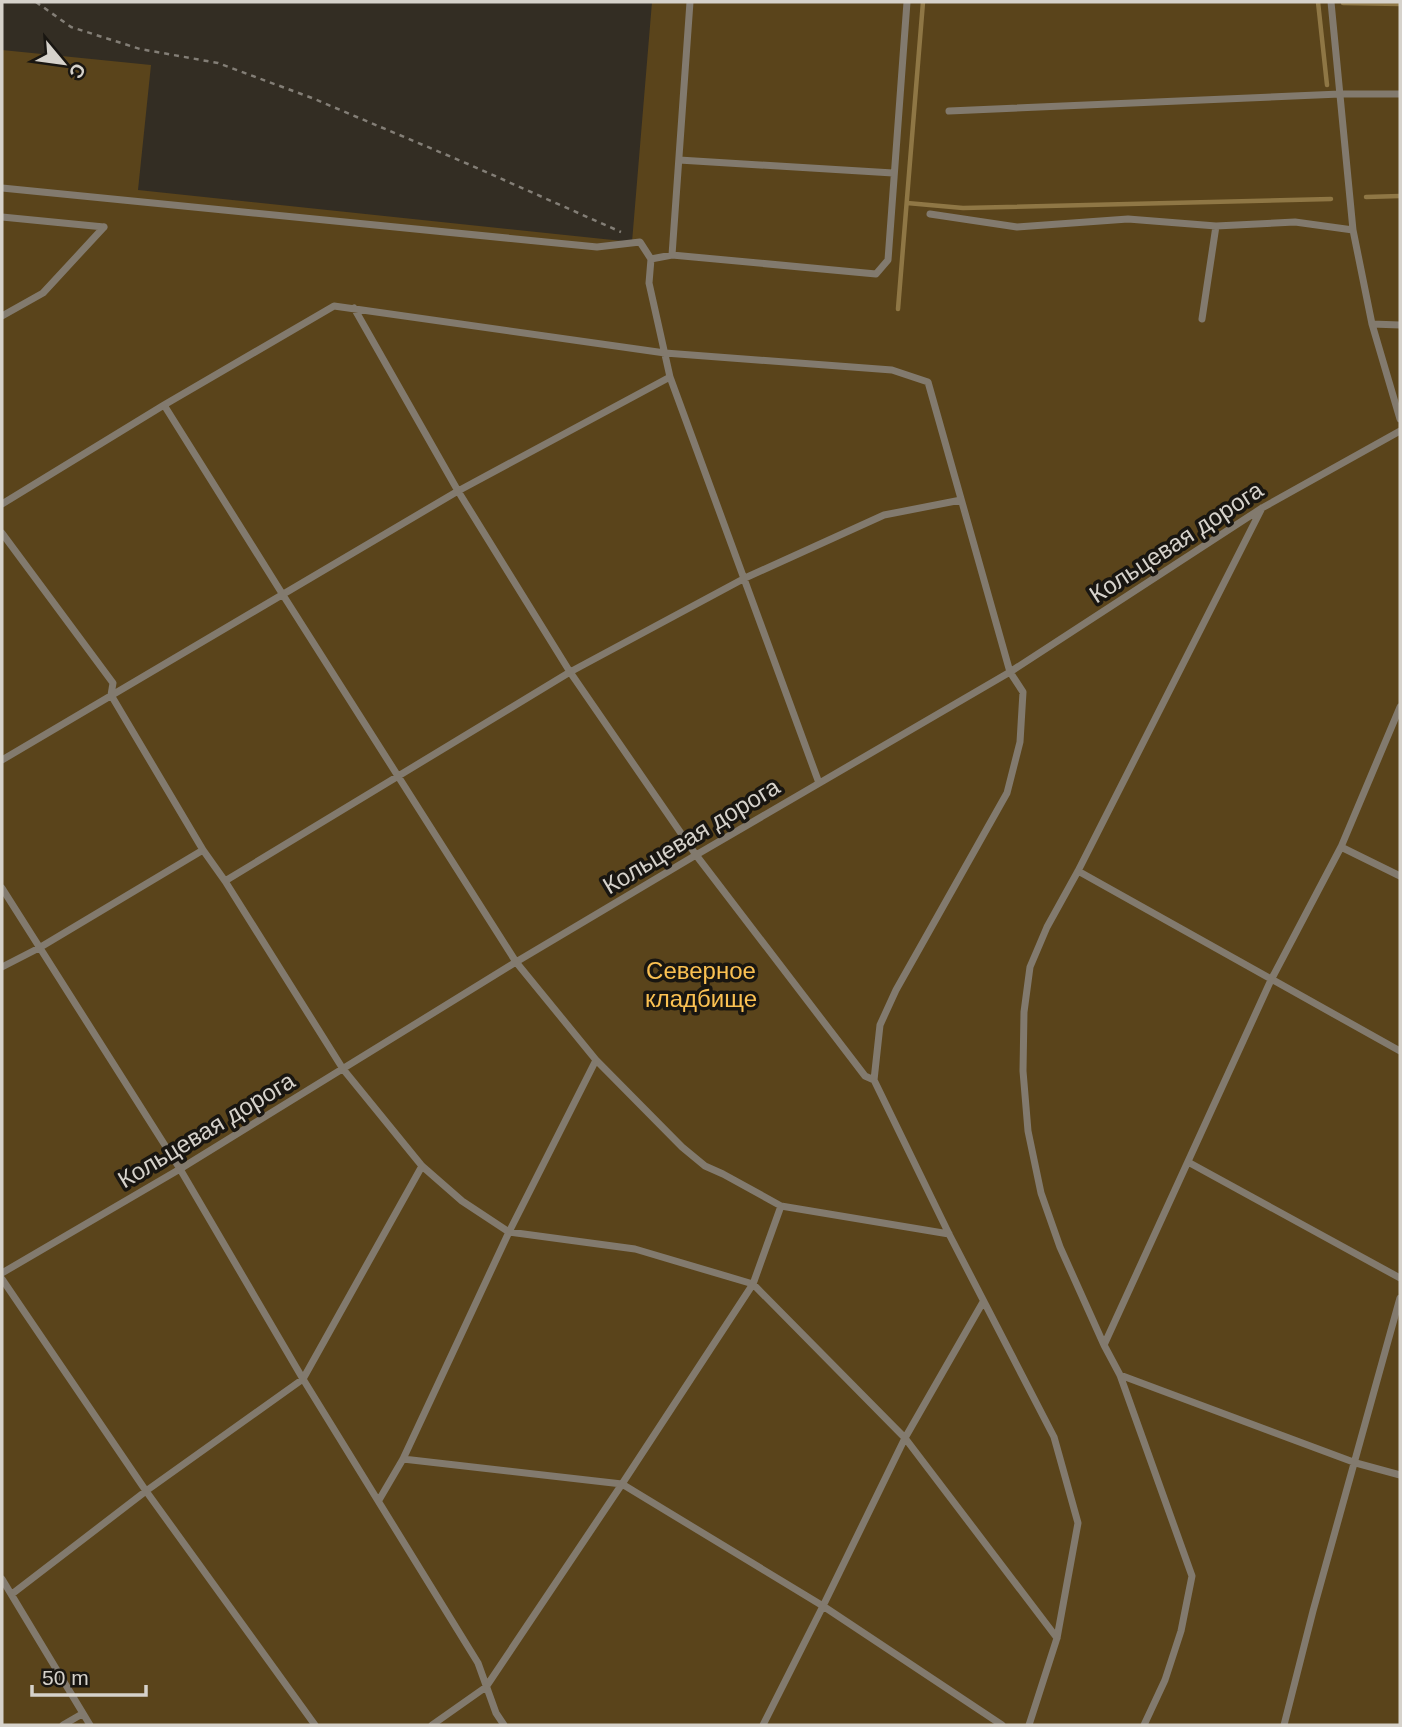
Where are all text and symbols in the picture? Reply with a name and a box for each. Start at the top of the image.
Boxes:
north arrow [28,28,98,98]
text: С [65,60,90,82]
street label: Кольцевая дорога [1084,476,1268,608]
street label: Кольцевая дорога [598,772,785,899]
park label: Северное кладбище [645,957,757,1012]
street label: Кольцевая дорога [113,1066,300,1193]
scale bar [32,1654,145,1698]
text: 50 m [42,1666,89,1689]

